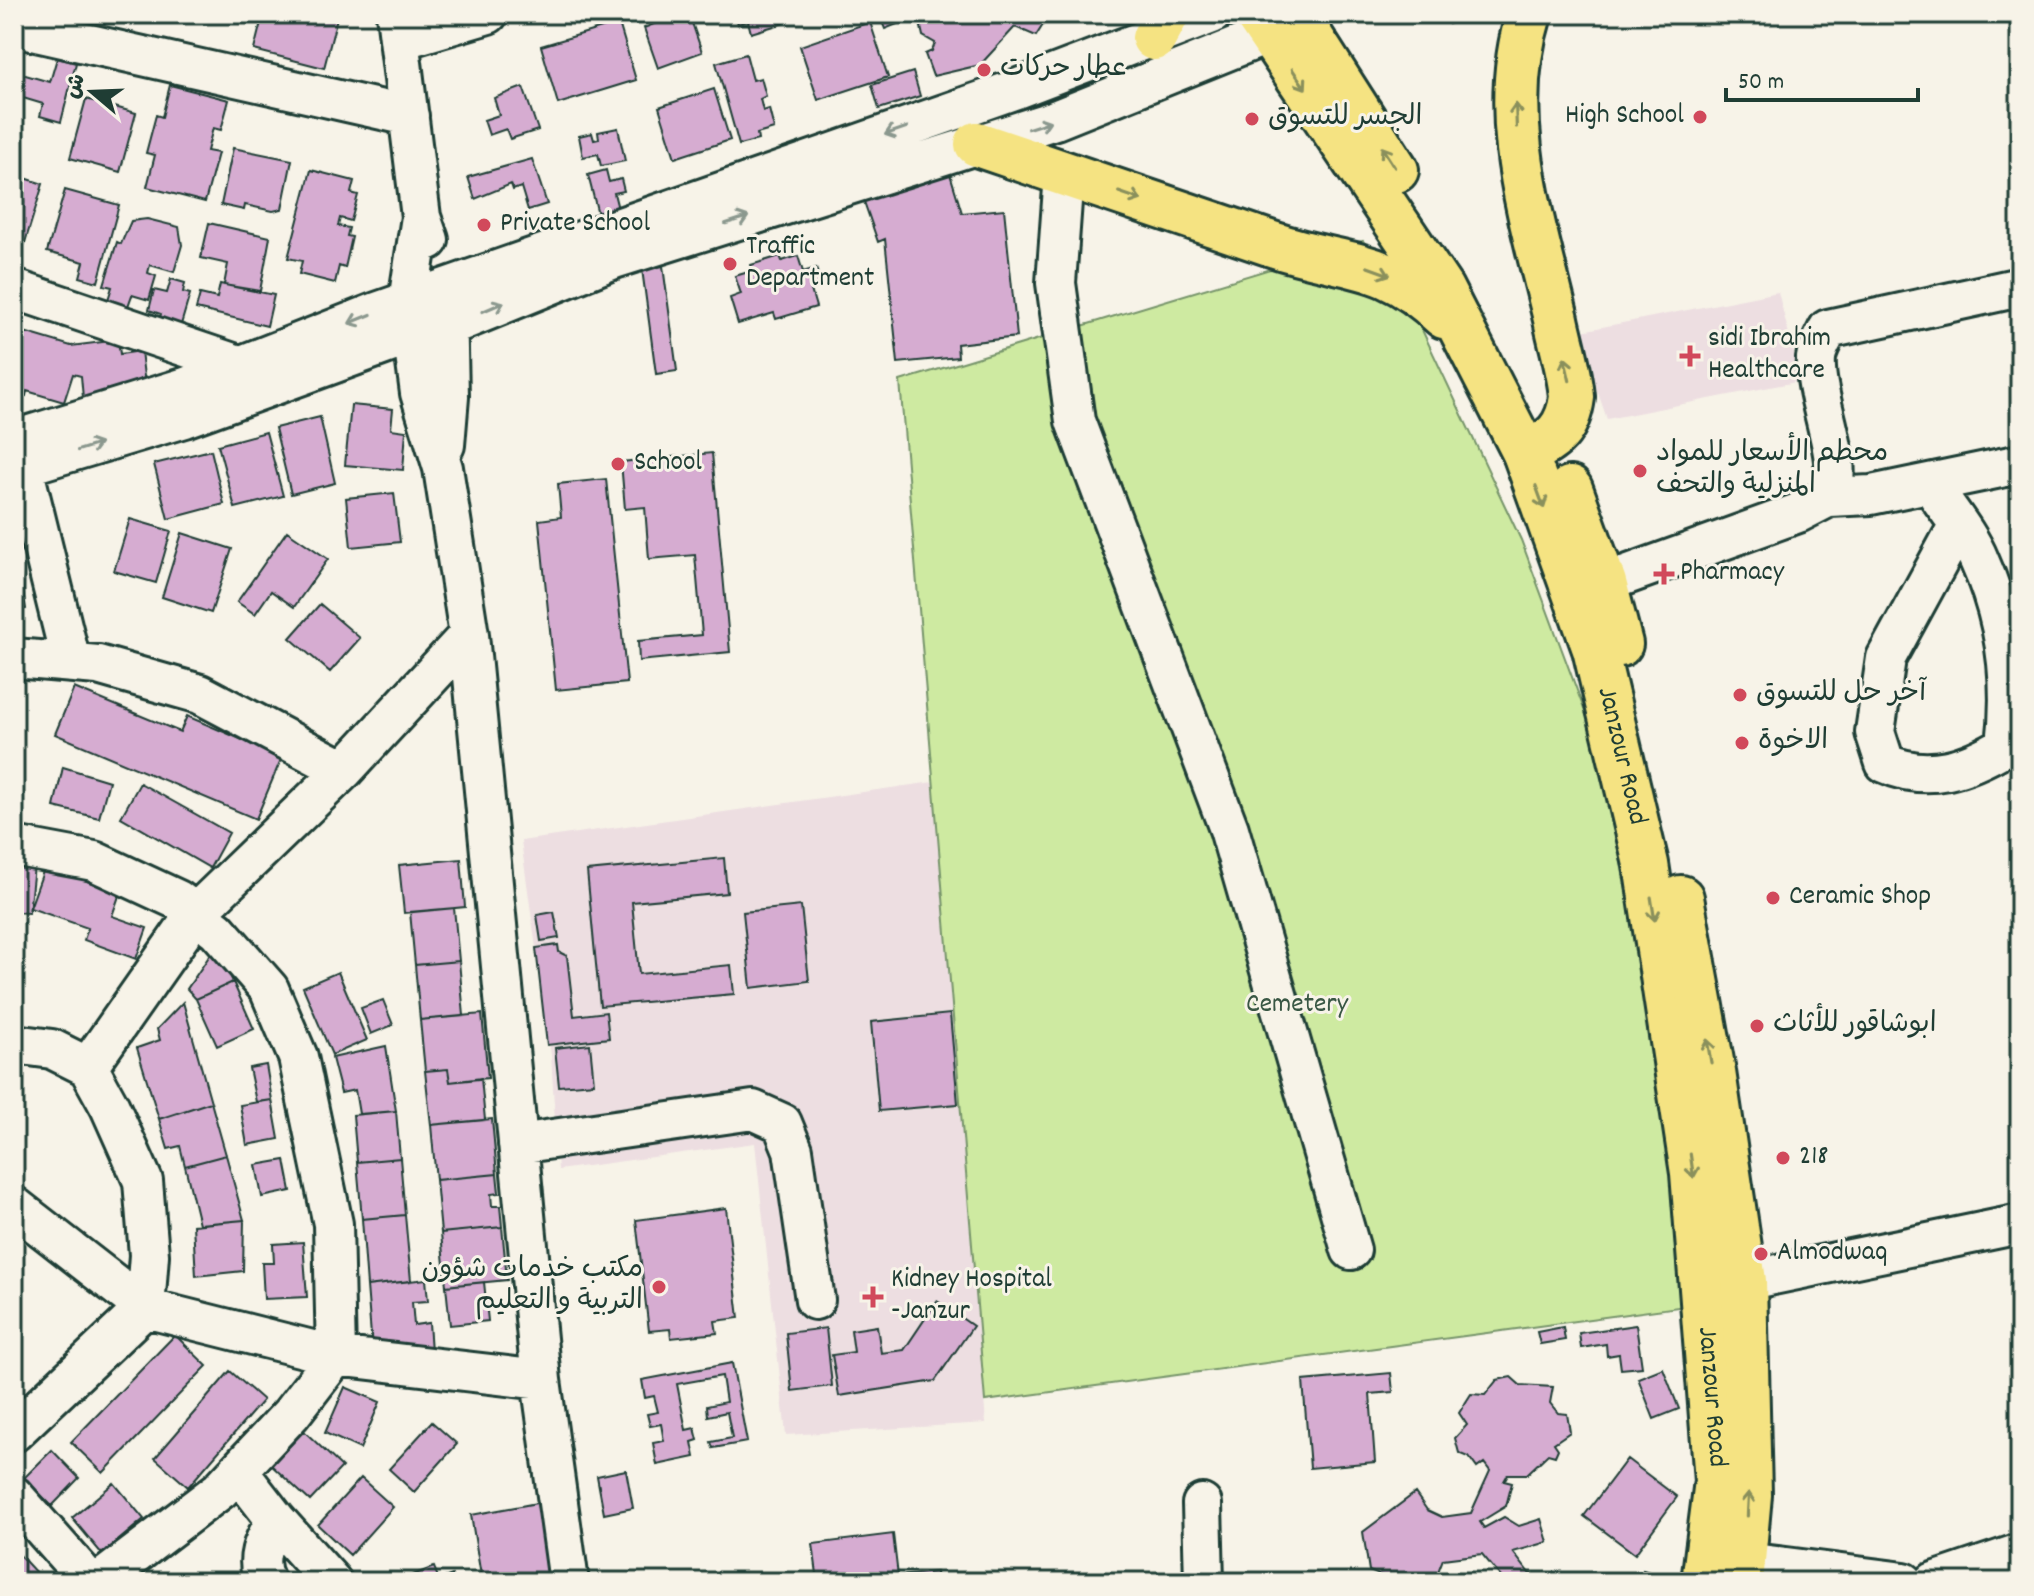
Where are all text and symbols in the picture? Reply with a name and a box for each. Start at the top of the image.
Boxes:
place label: عطار حركات [1000,50,1127,90]
north arrow [52,52,132,132]
scale bar [1726,52,1918,102]
marker: عطار حركات [975,61,993,79]
text: 50 m [1738,66,1784,100]
one-way arrow [1292,67,1308,90]
text: ش [58,70,95,103]
place label: High School [1565,97,1684,137]
place label: الجسر للتسوق [1268,99,1423,139]
one-way arrow [1508,102,1523,129]
marker: High School [1691,108,1709,126]
marker: الجسر للتسوق [1243,110,1261,128]
one-way arrow [1026,116,1051,131]
one-way arrow [884,124,909,139]
one-way arrow [1379,146,1396,168]
one-way arrow [1118,189,1143,204]
place label: Private School [500,205,650,245]
one-way arrow [725,211,750,226]
marker: Private School [475,216,493,234]
place label: Traffic Department [746,228,874,300]
marker: Traffic Department [721,255,739,273]
one-way arrow [1366,265,1391,279]
one-way arrow [480,298,505,313]
one-way arrow [348,313,373,327]
place label: sidi Ibrahim Healthcare [1708,320,1831,392]
marker: sidi Ibrahim Healthcare [1679,345,1701,367]
one-way arrow [1559,357,1574,383]
place label: محطم الأسعار للمواد المنزلية والتحف [1656,432,1888,507]
one-way arrow [75,439,101,454]
place label: School [634,444,702,484]
marker: School [609,455,627,473]
marker: محطم الأسعار للمواد المنزلية والتحف [1631,462,1649,480]
one-way arrow [1534,484,1549,509]
place label: Pharmacy [1680,554,1785,594]
marker: Pharmacy [1655,565,1673,583]
place label: آخر حل للتسوق [1756,675,1927,715]
street label: Janzour Road [1585,683,1656,829]
marker: آخر حل للتسوق [1731,686,1749,704]
place label: الاخوة [1758,723,1828,763]
marker: الاخوة [1733,734,1751,752]
place label: Ceramic Shop [1789,878,1931,918]
marker: Ceramic Shop [1764,889,1782,907]
one-way arrow [1646,896,1661,921]
park label: Cemetery [1246,986,1349,1026]
place label: ابوشاقور للأثاث [1773,1003,1937,1046]
marker: ابوشاقور للأثاث [1748,1017,1766,1035]
one-way arrow [1701,1039,1716,1064]
place label: 218 [1799,1138,1829,1178]
marker: 218 [1774,1149,1792,1167]
one-way arrow [1685,1153,1700,1178]
place label: Almodwaq [1777,1234,1887,1274]
marker: Almodwaq [1752,1245,1770,1263]
place label: مكتب خدمات شؤون التربية و التعليم [422,1251,643,1323]
place label: Kidney Hospital -Janzur [891,1261,1052,1333]
marker: مكتب خدمات شؤون التربية و التعليم [650,1278,668,1296]
marker: Kidney Hospital -Janzur [862,1286,884,1308]
street label: Janzour Road [1685,1325,1736,1469]
one-way arrow [1740,1491,1755,1518]

